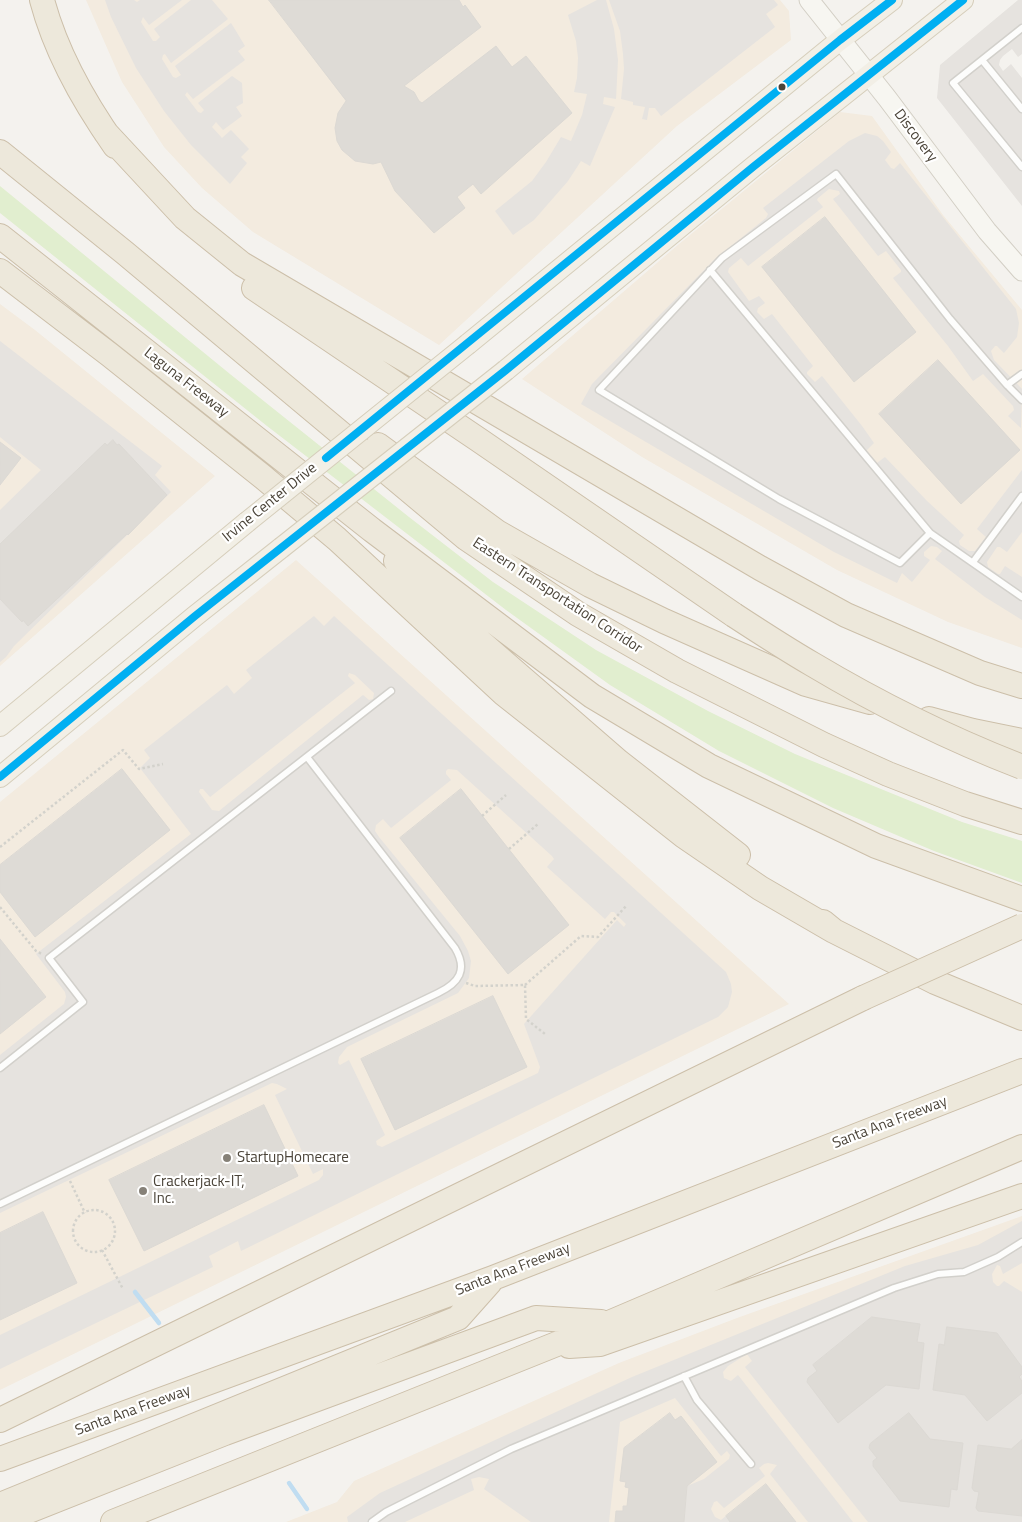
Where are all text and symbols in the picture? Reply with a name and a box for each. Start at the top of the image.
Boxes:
unlabelled marker [777,82,787,92]
street label: Discovery [889,106,941,166]
street label: Laguna Freeway [140,344,232,422]
street label: Irvine Center Drive [219,459,321,547]
street label: Eastern Transportation Corridor [469,534,645,658]
street label: Santa Ana Freeway [830,1093,950,1153]
place label: StartupHomecare [237,1149,349,1167]
marker: StartupHomecare [221,1152,233,1164]
place label: Crackerjack-IT, Inc. [153,1173,245,1208]
marker: Crackerjack-IT, Inc. [137,1185,149,1197]
street label: Santa Ana Freeway [453,1240,573,1300]
street label: Santa Ana Freeway [73,1382,193,1440]

